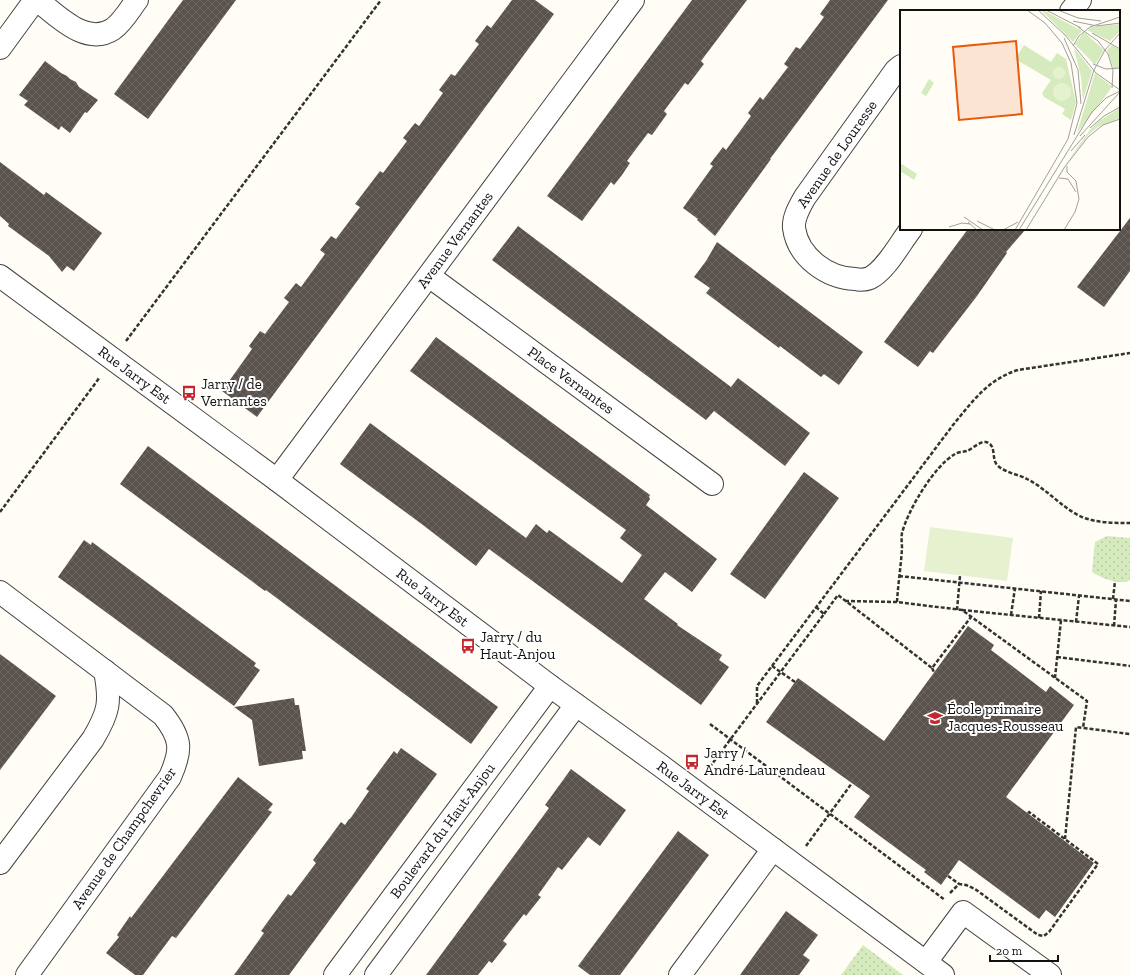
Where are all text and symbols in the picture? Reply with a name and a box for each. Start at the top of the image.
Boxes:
inset map [900,10,1120,230]
street label: Avenue de Louresse [793,97,881,211]
street label: Avenue Vernantes [413,188,497,292]
street label: Rue Jarry Est [95,342,175,408]
street label: Place Vernantes [524,343,617,418]
place label: Jarry / de Vernantes [200,375,267,410]
bus stop icon: Jarry / de Vernantes [180,384,198,402]
street label: Rue Jarry Est [393,564,473,631]
place label: Jarry / du Haut-Anjou [480,628,556,663]
bus stop icon: Jarry / du Haut-Anjou [459,637,477,655]
place label: École primaire Jacques-Rousseau [947,700,1064,735]
school or university icon: École primaire Jacques-Rousseau [926,709,944,727]
place label: Jarry / André-Laurendeau [704,744,826,779]
bus stop icon: Jarry / André-Laurendeau [683,753,701,771]
street label: Rue Jarry Est [653,757,733,823]
street label: Boulevard du Haut-Anjou [386,759,499,902]
street label: Avenue de Champchevrier [68,763,180,913]
scale bar [990,937,1058,963]
text: 20 m [996,944,1023,958]

